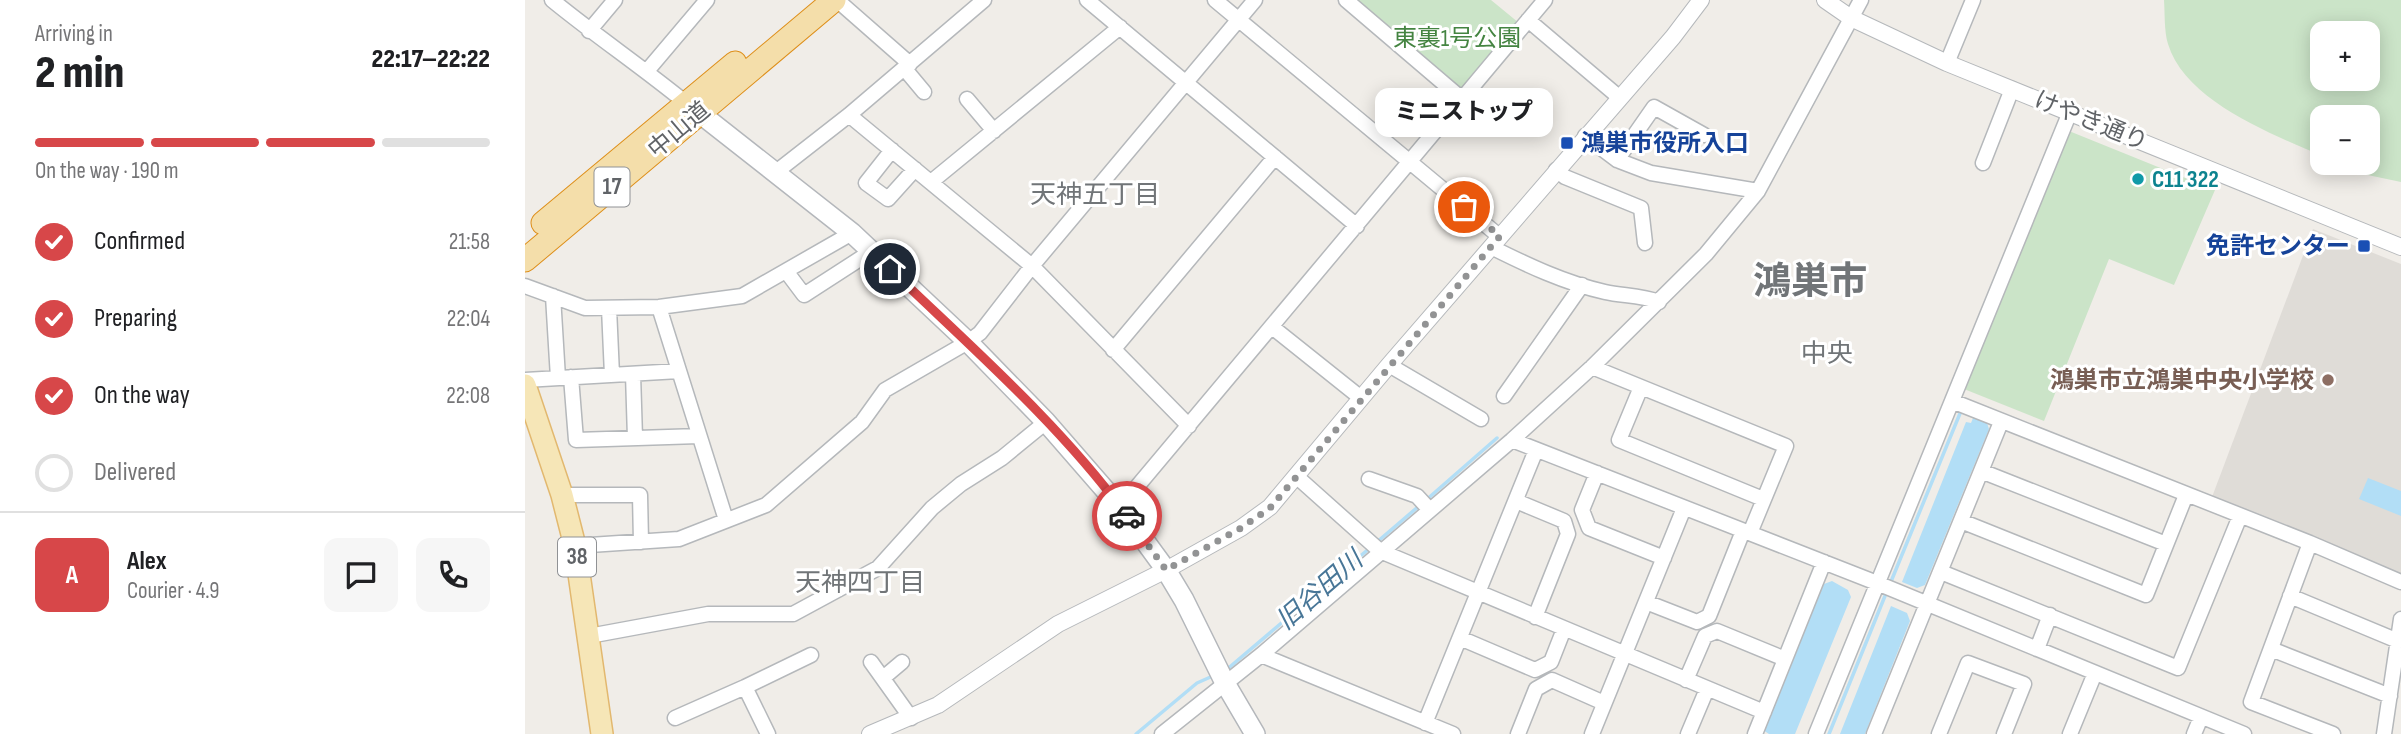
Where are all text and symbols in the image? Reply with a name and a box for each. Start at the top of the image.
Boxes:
text: Arriving in [35,20,113,48]
map controls [2310,21,2380,175]
button: + [2310,21,2380,91]
park label: 東裏1号公園 [1393,24,1521,53]
text: 22:17–22:22 [371,44,490,75]
text: 2 min [35,46,124,101]
street label: けやき通り [2030,85,2152,157]
callout: ミニストップ [1375,88,1553,137]
street label: 中山道 [642,96,716,164]
text: ミニストップ [1395,98,1533,126]
button: − [2310,105,2380,175]
place label: 鴻巣市役所入口 [1581,129,1749,158]
marker: 鴻巣市役所入口 [1559,135,1575,151]
text: On the way · 190 m [35,157,178,185]
place label: C11 322 [2152,165,2219,194]
road number: 17 [595,168,629,206]
marker: C11 322 [2130,171,2146,187]
pin [1434,177,1494,237]
district label: 天神五丁目 [1030,180,1160,211]
icon: bag [1445,188,1483,226]
icon: check [35,223,73,261]
text: Confirmed [94,226,185,257]
text: 21:58 [449,228,490,256]
place label: 免許センター [2206,232,2350,261]
marker: 免許センター [2356,238,2372,254]
pin [860,239,920,299]
icon: home [871,250,909,288]
district label: 鴻巣市 [1753,260,1867,305]
icon: check [35,300,73,338]
text: Preparing [94,303,177,334]
text: 22:04 [447,305,490,333]
district label: 中央 [1801,339,1853,370]
place label: 鴻巣市立鴻巣中央小学校 [2050,366,2314,395]
marker: 鴻巣市立鴻巣中央小学校 [2320,372,2336,388]
icon: check [35,377,73,415]
text: On the way [94,380,190,411]
text: 22:08 [446,382,490,410]
text: Delivered [94,457,176,488]
courier [1092,481,1162,551]
icon: car [1108,497,1146,535]
button: chat [324,538,398,612]
button: phone [416,538,490,612]
road number: 38 [558,538,596,576]
water label: 旧谷田川 [1271,543,1372,637]
text: Alex [127,546,167,577]
text: A [66,560,78,591]
district label: 天神四丁目 [795,568,925,599]
text: Courier · 4.9 [127,577,219,605]

